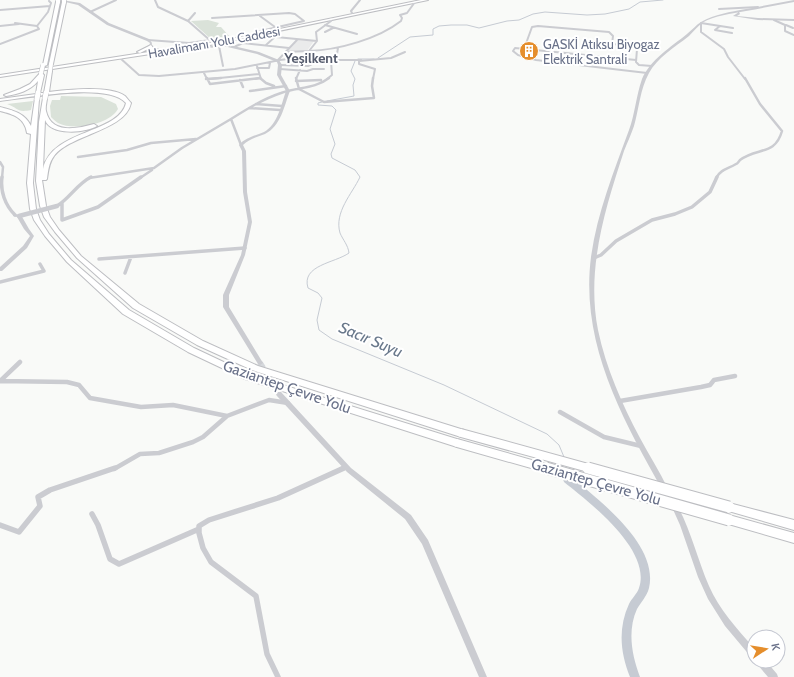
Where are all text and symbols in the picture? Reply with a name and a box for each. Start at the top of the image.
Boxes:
street label: Havalimanı Yolu Caddesi [147,23,281,61]
place label: GASKİ Atıksu Biyogaz Elektrik Santrali [543,36,660,67]
building icon: GASKİ Atıksu Biyogaz Elektrik Santrali [518,40,540,62]
district label: Yeşilkent [283,49,338,67]
water label: Sacır Suyu [336,318,405,361]
street label: Gaziantep Çevre Yolu [221,357,353,417]
street label: Gaziantep Çevre Yolu [529,455,663,509]
north arrow [746,629,786,669]
text: K [768,642,783,652]

